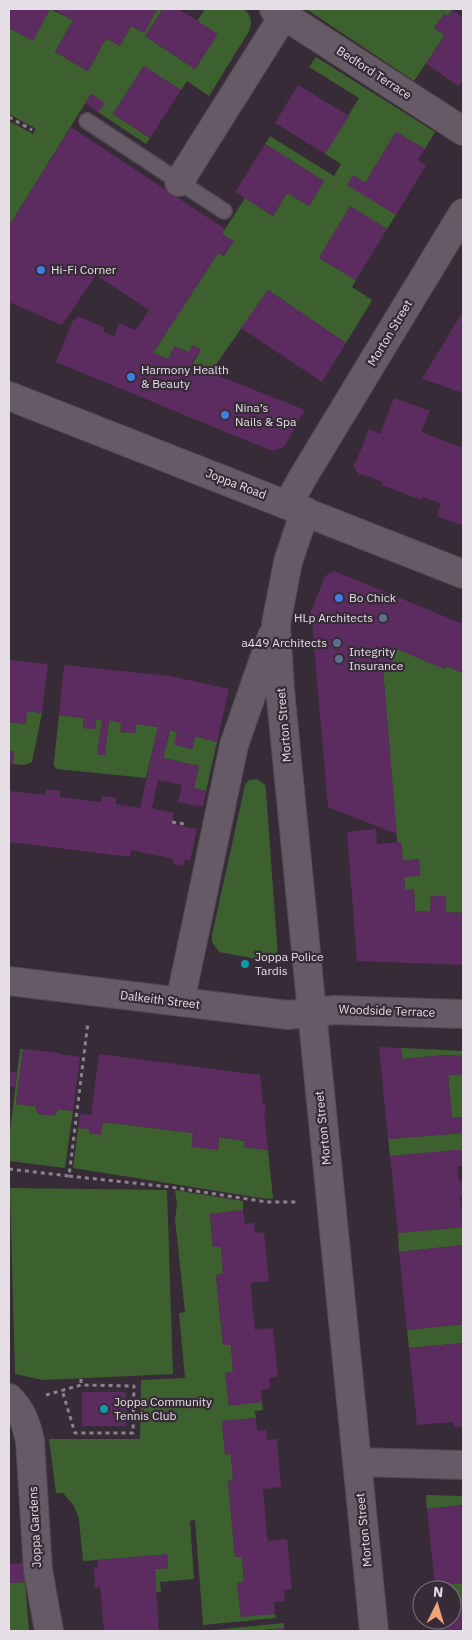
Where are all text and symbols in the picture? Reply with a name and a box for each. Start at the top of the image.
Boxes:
street label: Bedford Terrace [334,43,415,103]
place label: Hi-Fi Corner [51,262,117,277]
marker: Hi-Fi Corner [35,264,47,276]
street label: Morton Street [364,297,415,368]
place label: Harmony Health & Beauty [141,362,229,391]
marker: Harmony Health & Beauty [125,371,137,383]
place label: Nina’s Nails & Spa [235,400,297,429]
marker: Nina’s Nails & Spa [219,409,231,421]
street label: Joppa Road [204,465,269,502]
place label: Bo Chick [349,590,397,605]
marker: Bo Chick [333,592,345,604]
place label: HLp Architects [294,610,373,625]
marker: HLp Architects [377,612,389,624]
place label: a449 Architects [241,635,327,650]
marker: a449 Architects [331,637,343,649]
place label: Integrity Insurance [349,644,404,673]
marker: Integrity Insurance [333,653,345,665]
street label: Morton Street [273,687,294,763]
place label: Joppa Police Tardis [255,949,324,978]
marker: Joppa Police Tardis [239,958,251,970]
street label: Dalkeith Street [119,987,201,1012]
street label: Woodside Terrace [339,1001,436,1020]
street label: Morton Street [311,1090,334,1166]
place label: Joppa Community Tennis Club [114,1394,212,1423]
marker: Joppa Community Tennis Club [98,1403,110,1415]
street label: Joppa Gardens [25,1486,44,1568]
street label: Morton Street [352,1492,375,1568]
north arrow [412,1580,462,1630]
text: N [432,1583,444,1601]

